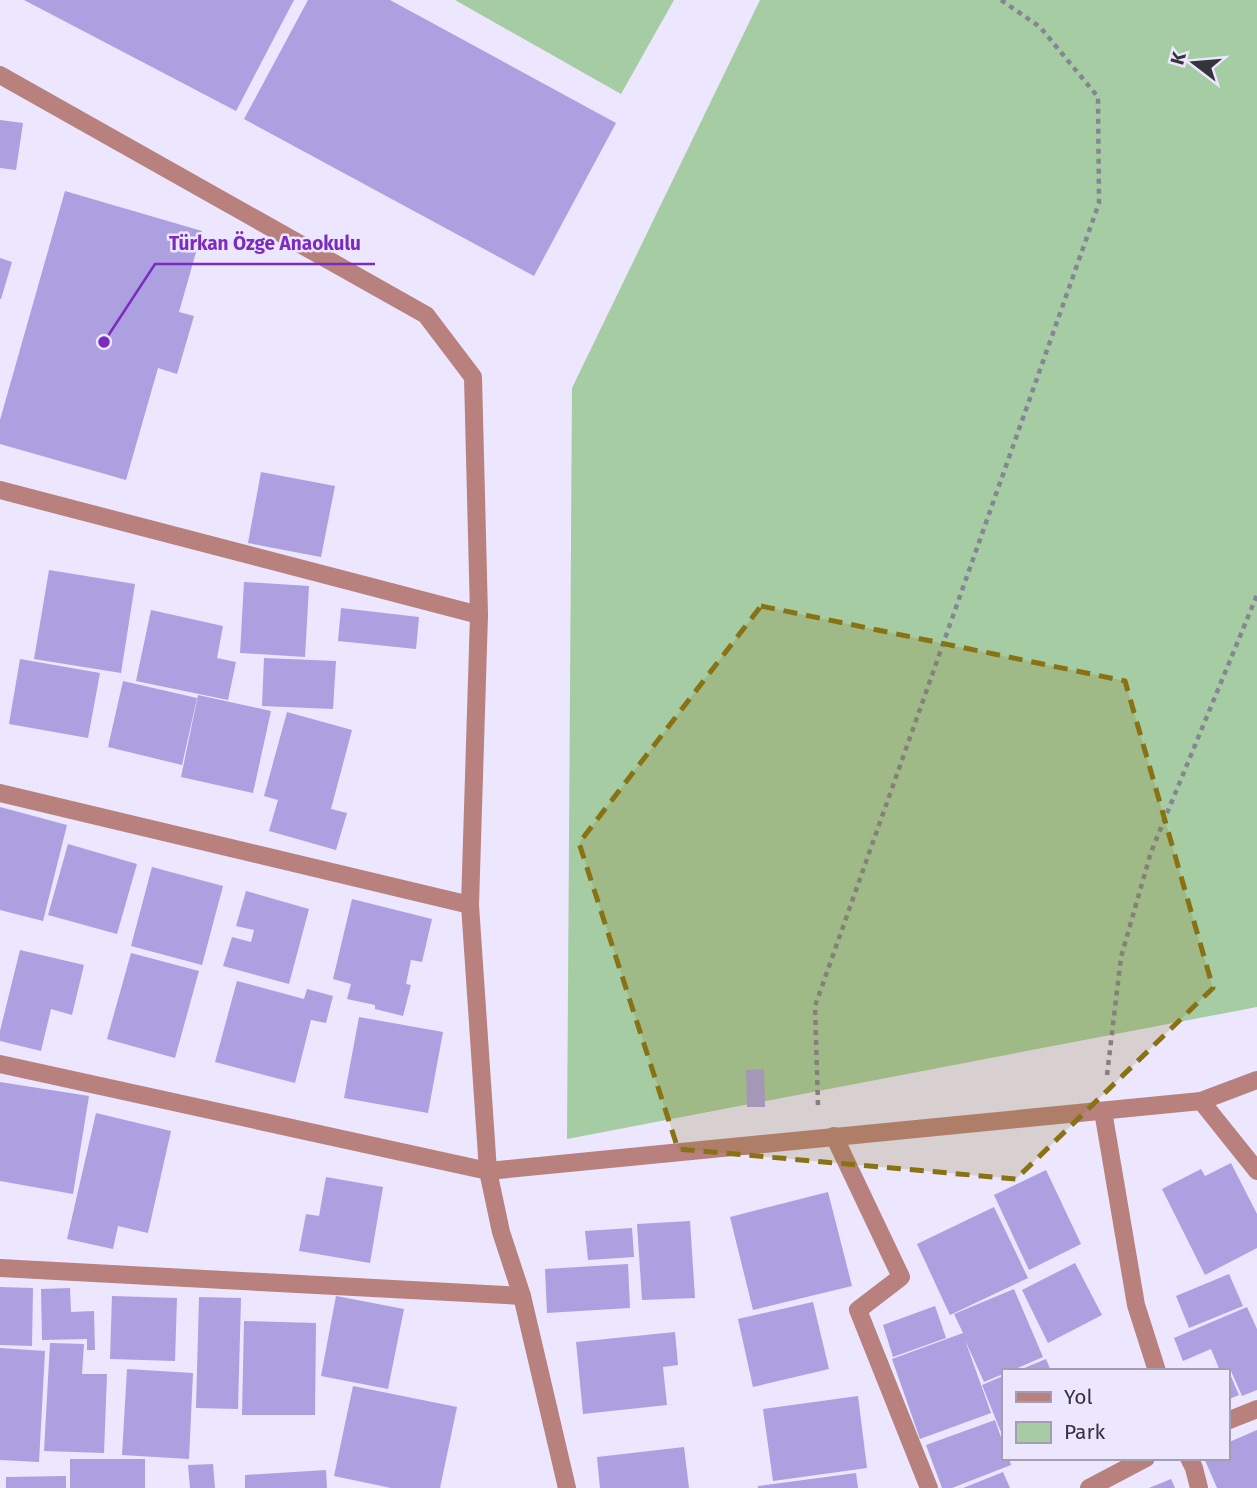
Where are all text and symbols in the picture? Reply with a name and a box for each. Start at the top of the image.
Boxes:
north arrow [1159,28,1229,98]
text: K [1165,49,1191,67]
callout: Türkan Özge Anaokulu [155,224,375,264]
text: Türkan Özge Anaokulu [169,231,361,255]
legend [1002,1369,1229,1460]
text: Yol [1064,1384,1093,1410]
text: Park [1064,1419,1106,1445]

